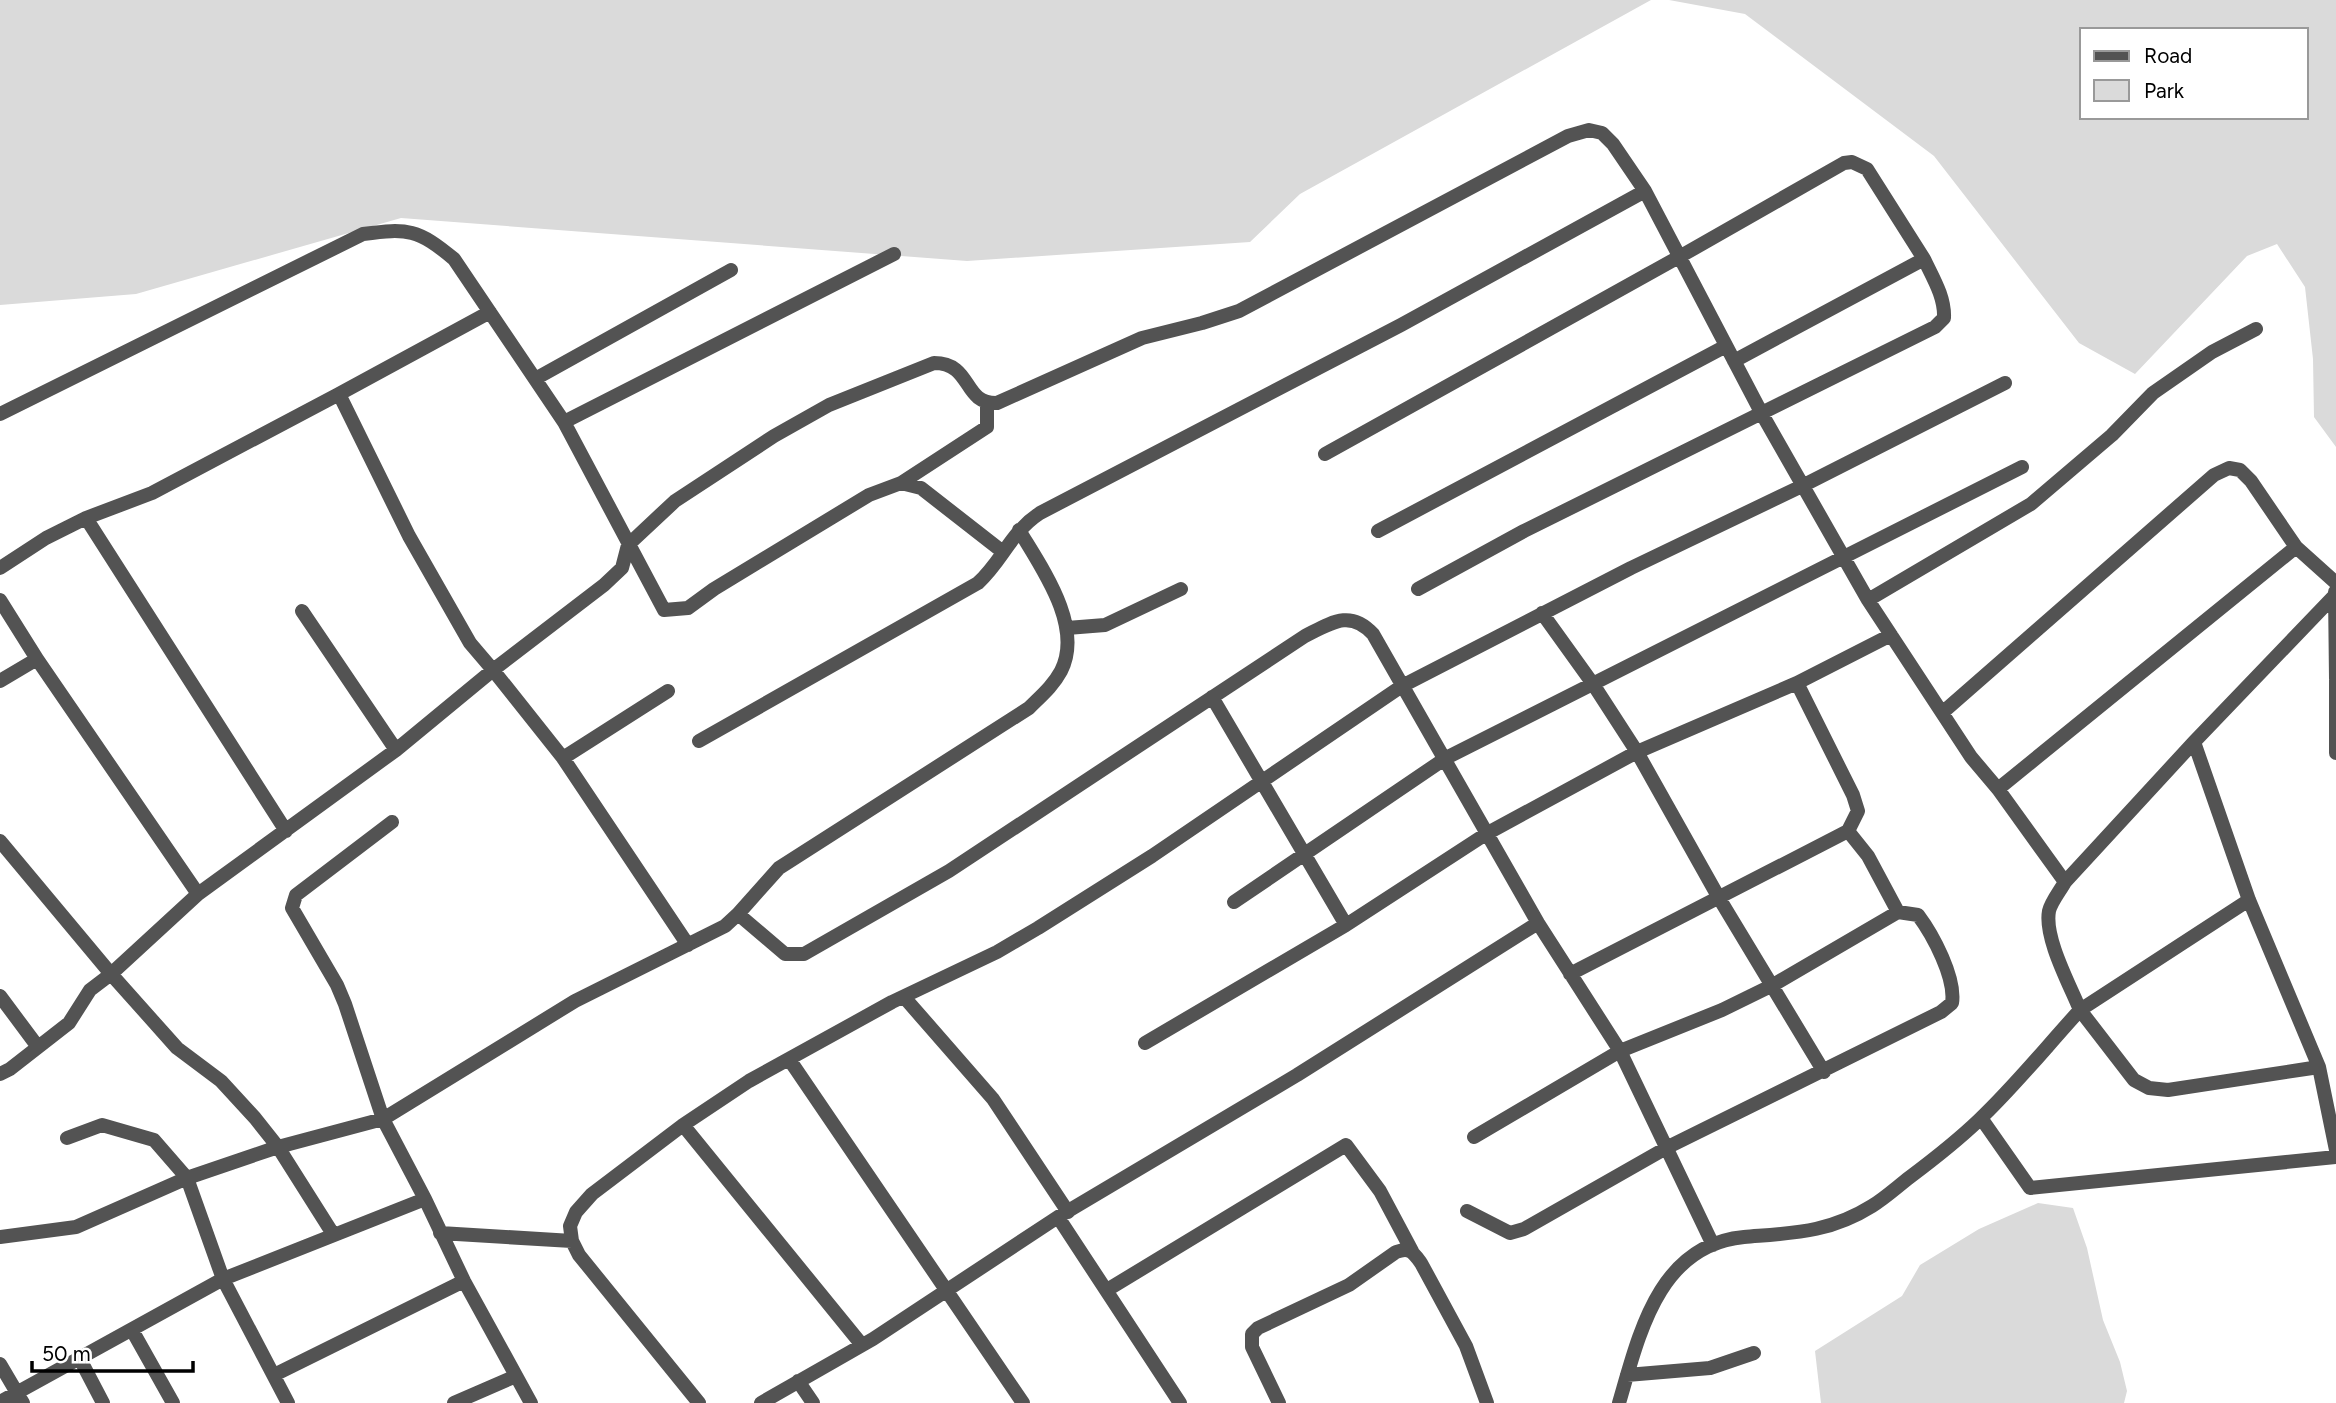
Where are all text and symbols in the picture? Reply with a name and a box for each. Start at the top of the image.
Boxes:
legend [2080,28,2308,119]
text: Road [2144,43,2192,68]
text: Park [2144,78,2185,103]
scale bar [32,1330,192,1374]
text: 50 m [42,1341,91,1366]

